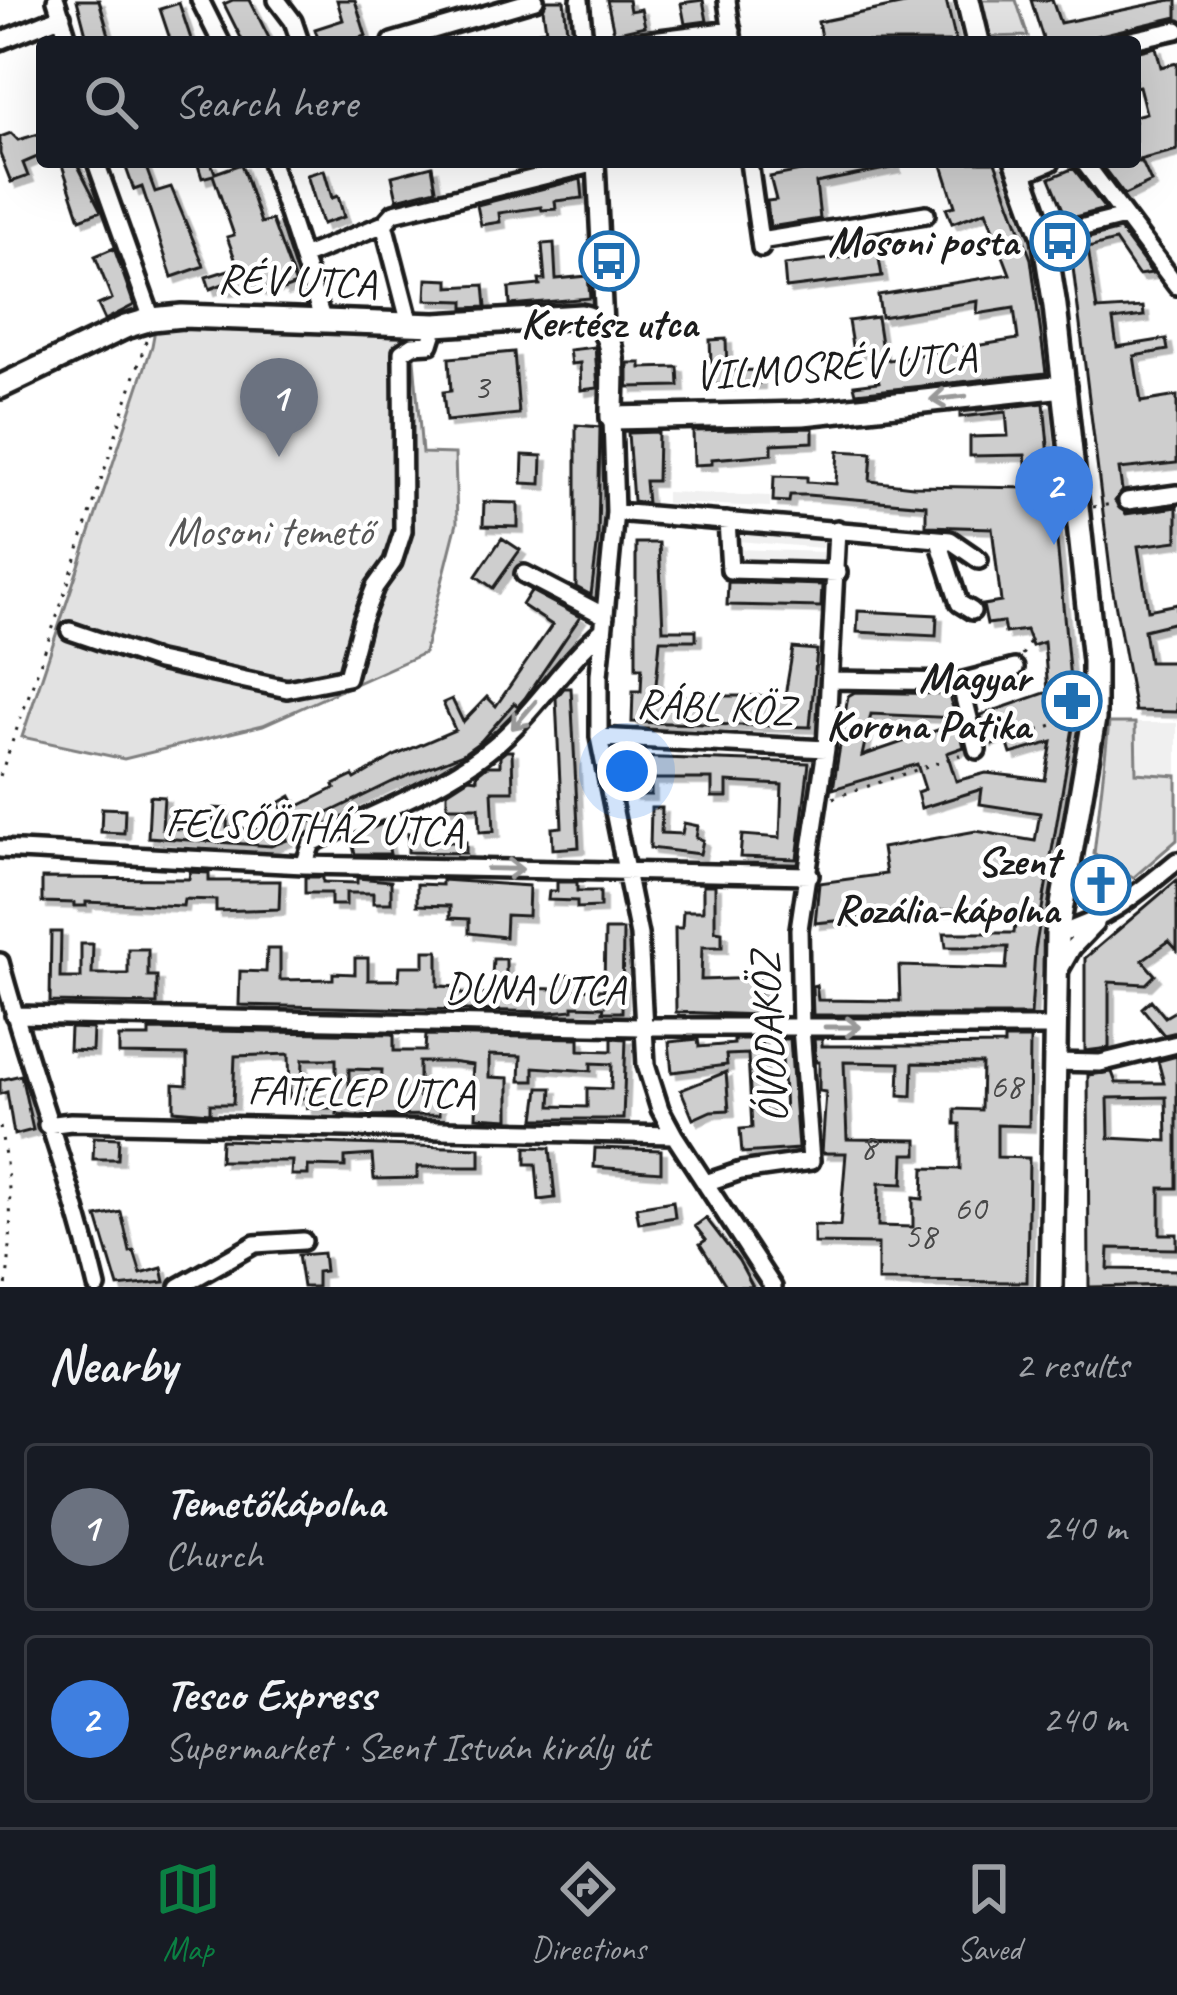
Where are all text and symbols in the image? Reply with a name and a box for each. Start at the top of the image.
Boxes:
search box [36,36,1141,168]
icon: search [78,69,144,135]
text: Search here [174,74,357,131]
bus stop icon: Mosoni posta [1029,210,1091,272]
place label: Mosoni posta [828,215,1021,268]
bus stop icon: Kertész utca [578,230,640,292]
street label: RÉV UTCA [217,252,378,310]
place label: Kertész utca [521,297,700,350]
street label: VILMOSRÉV UTCA [692,330,979,402]
pin: 1 [240,358,318,457]
house number: 3 [473,364,492,410]
one-way arrow [929,388,968,410]
pin: 2 [1015,446,1093,545]
park label: Mosoni temető [168,505,378,558]
place label: Magyar Korona Patika [826,651,1035,752]
pharmacy icon: Magyar Korona Patika [1041,670,1103,732]
street label: RÁBL KÖZ [635,676,801,738]
one-way arrow [510,700,538,730]
your location [597,741,657,801]
street label: FELSŐÖTHÁZ UTCA [165,795,464,859]
place label: Szent Rozália-kápolna [834,835,1065,936]
church icon: Szent Rozália-kápolna [1070,854,1132,916]
one-way arrow [485,858,524,881]
street label: ÓVODAKÖZ [738,946,800,1124]
street label: DUNA UTCA [444,961,628,1017]
one-way arrow [823,1016,862,1038]
house number: 68 [990,1063,1026,1109]
street label: FATELEP UTCA [247,1064,476,1120]
house number: 8 [860,1124,880,1170]
house number: 60 [954,1185,989,1231]
house number: 58 [904,1213,940,1259]
text: Nearby [48,1333,176,1397]
text: 2 results [1015,1341,1129,1390]
text: Temetőkápolna [165,1474,385,1531]
text: 1 [81,1503,99,1552]
text: 240 m [1042,1503,1126,1552]
text: Church [165,1531,263,1580]
text: Tesco Express [165,1666,375,1723]
text: 2 [81,1695,99,1744]
text: 240 m [1042,1695,1126,1744]
text: Supermarket · Szent István király út [165,1723,649,1772]
tab: Map [155,1856,221,1970]
tab: Directions [531,1856,646,1970]
tab: Saved [956,1856,1022,1970]

